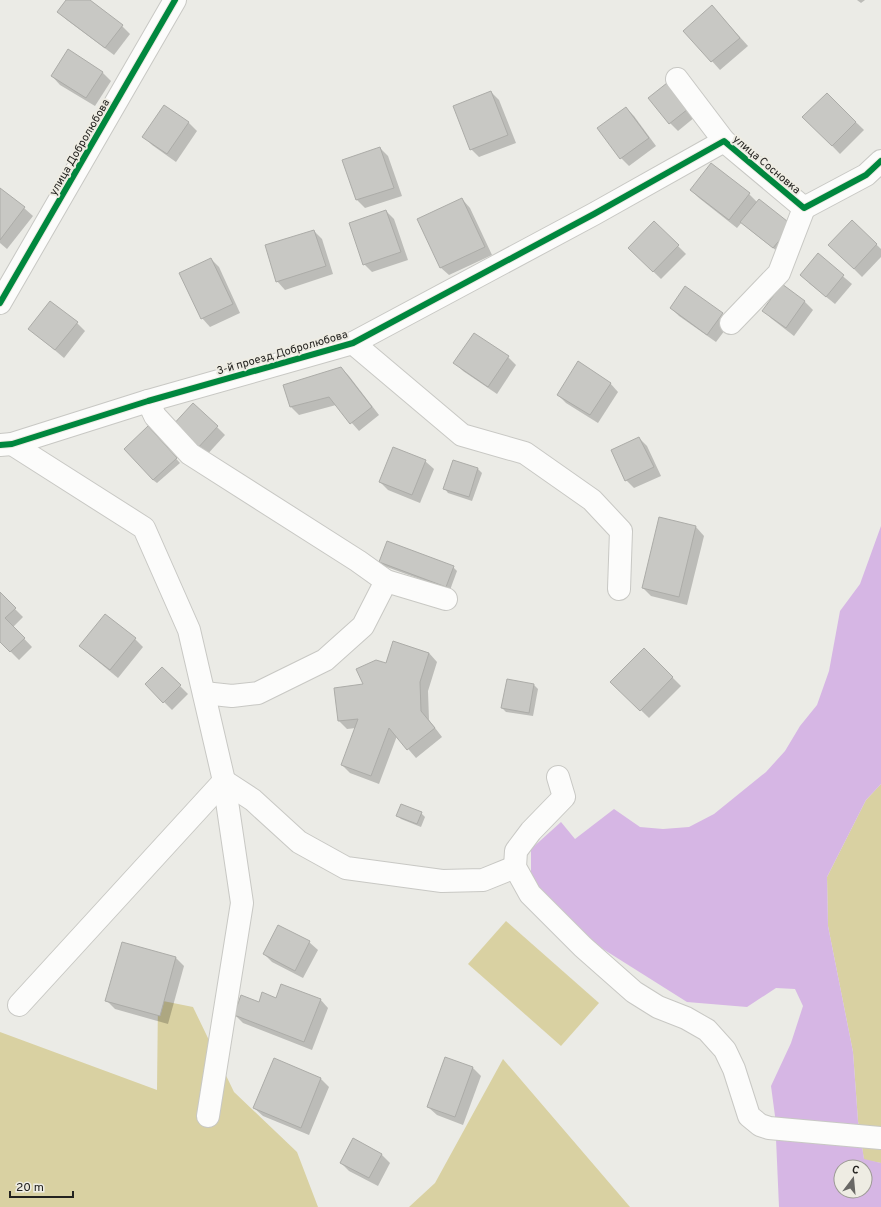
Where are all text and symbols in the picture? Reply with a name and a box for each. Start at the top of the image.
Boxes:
street label: улица Добролюбова [47,97,113,198]
street label: улица Сосновка [730,132,803,197]
street label: 3-й проезд Добролюбова [215,327,350,378]
north arrow [833,1159,873,1199]
text: С [850,1163,861,1178]
scale bar [10,1173,73,1199]
text: 20 m [16,1180,44,1196]

